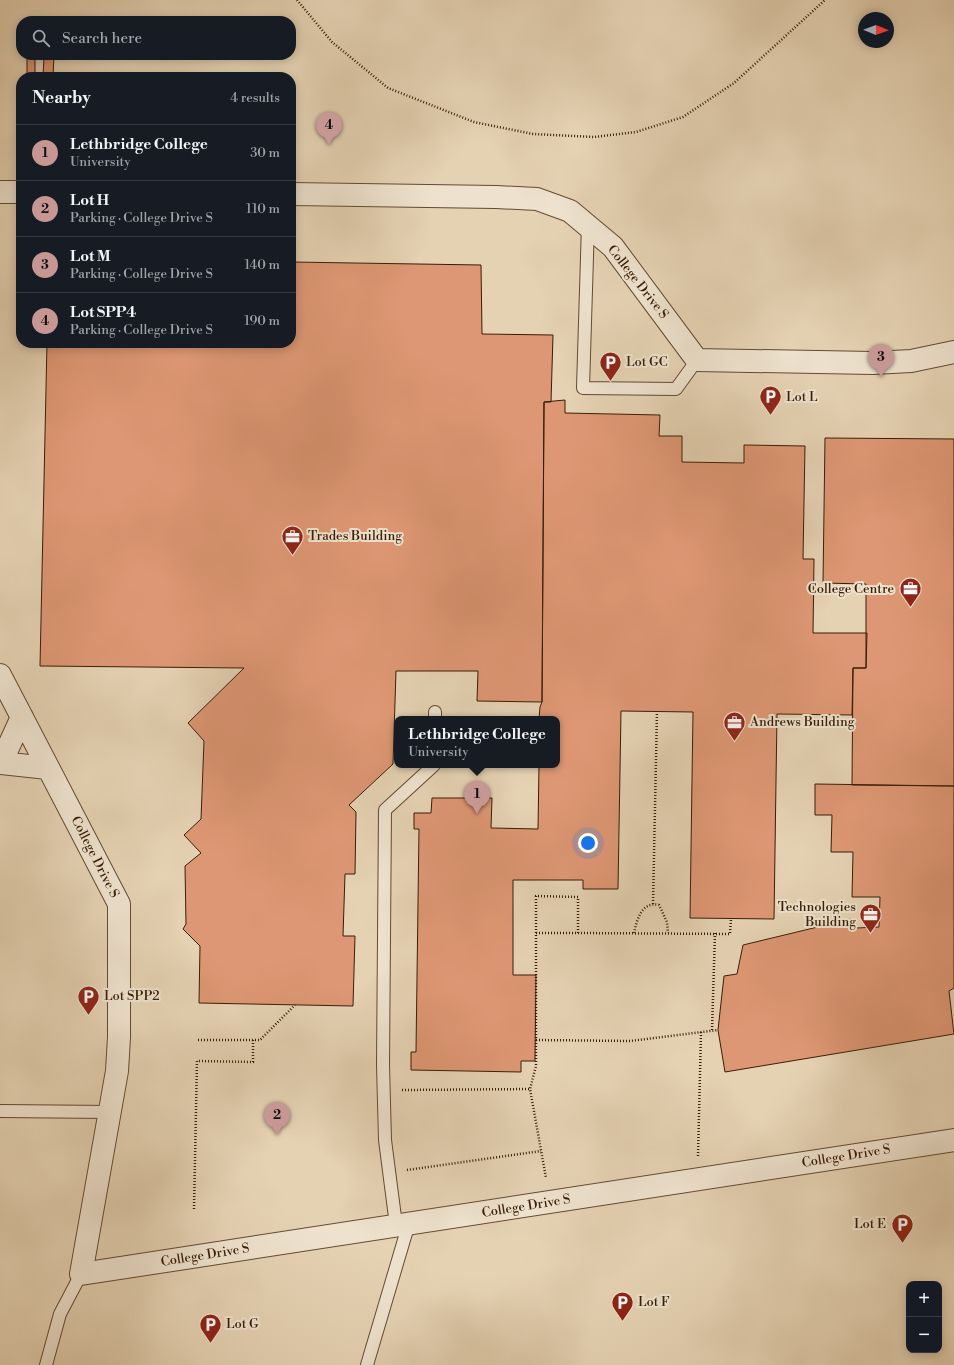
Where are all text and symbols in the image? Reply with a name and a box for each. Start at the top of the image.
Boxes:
north arrow [858,12,894,48]
search box [16,16,296,60]
icon: search [30,27,52,49]
text: Search here [62,29,142,48]
text: Nearby [32,87,91,109]
text: 4 results [230,90,280,106]
pin: 4 [316,112,342,145]
text: Lethbridge College [70,135,208,154]
text: 1 [42,145,48,161]
text: 30 m [250,145,280,161]
text: University [70,154,131,170]
text: Lot H [70,191,109,210]
text: 2 [41,201,49,217]
text: 110 m [246,201,280,217]
text: Parking · College Drive S [70,210,213,226]
street label: College Drive S [604,242,672,322]
text: Lot M [70,247,111,266]
text: 3 [41,257,49,273]
text: 140 m [244,257,280,273]
text: Parking · College Drive S [70,266,213,282]
text: Lot SPP4 [70,303,136,322]
text: 4 [41,313,49,329]
text: 190 m [244,313,280,329]
text: Parking · College Drive S [70,322,213,338]
pin: 3 [868,344,894,377]
parking icon: Lot GC [597,349,623,382]
place label: Lot GC [626,354,668,370]
parking icon: Lot L [757,384,783,417]
place label: Lot L [786,389,818,405]
office icon: Trades Building [280,523,306,556]
place label: Trades Building [308,528,402,544]
office icon: College Centre [897,576,923,609]
place label: College Centre [808,581,894,597]
office icon: Andrews Building [722,709,748,742]
place label: Andrews Building [749,714,855,730]
popup [394,716,560,768]
text: Lethbridge College [408,725,546,744]
text: University [408,744,469,760]
pin: 1 [464,781,490,814]
street label: College Drive S [68,813,122,901]
your location [578,833,598,853]
place label: Technologies Building [778,899,856,930]
office icon: Technologies Building [858,901,884,934]
parking icon: Lot SPP2 [76,983,102,1016]
place label: Lot SPP2 [104,988,160,1004]
pin: 2 [264,1102,290,1135]
street label: College Drive S [801,1141,891,1171]
street label: College Drive S [481,1191,571,1221]
parking icon: Lot E [889,1211,915,1244]
place label: Lot E [854,1216,886,1232]
street label: College Drive S [160,1240,250,1270]
map controls [906,1281,942,1353]
button: + [906,1281,942,1317]
parking icon: Lot F [609,1289,635,1322]
place label: Lot F [638,1294,670,1310]
parking icon: Lot G [197,1311,223,1344]
place label: Lot G [226,1316,259,1332]
button: − [906,1317,942,1353]

